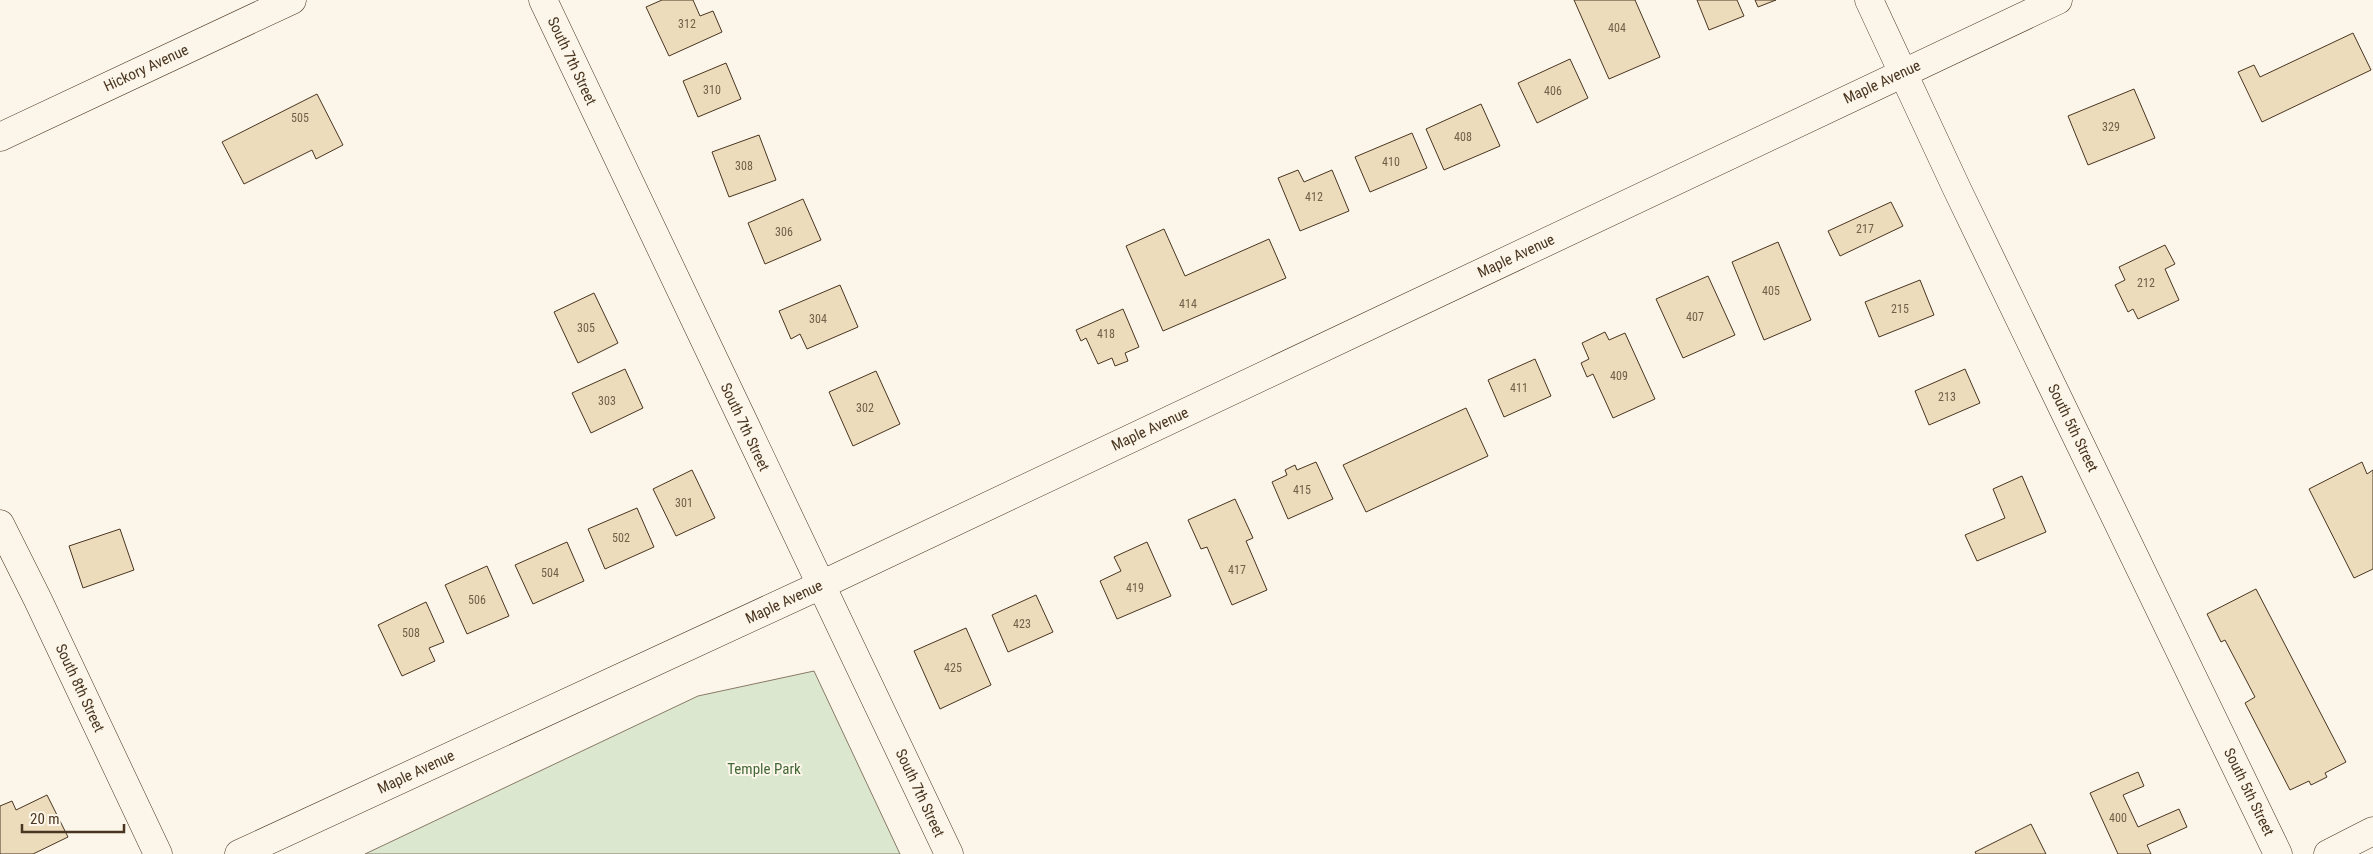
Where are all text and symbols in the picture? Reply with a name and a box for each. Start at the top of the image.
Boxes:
street label: South 7th Street [544,14,600,108]
house number: 312 [678,17,696,31]
house number: 404 [1608,21,1626,35]
street label: Hickory Avenue [101,40,191,96]
street label: Maple Avenue [1841,56,1923,108]
house number: 310 [703,83,721,97]
house number: 406 [1544,84,1562,98]
house number: 505 [291,111,309,125]
house number: 329 [2102,120,2120,134]
house number: 408 [1454,130,1472,144]
house number: 410 [1382,155,1400,169]
house number: 308 [735,159,753,173]
house number: 412 [1305,190,1323,204]
house number: 217 [1856,222,1874,236]
house number: 306 [775,225,793,239]
street label: Maple Avenue [1475,230,1557,282]
house number: 212 [2137,276,2155,290]
house number: 405 [1762,284,1780,298]
house number: 414 [1179,297,1197,311]
house number: 215 [1891,302,1909,316]
house number: 407 [1686,310,1704,324]
house number: 304 [809,312,827,326]
house number: 305 [577,321,595,335]
house number: 418 [1097,327,1115,341]
house number: 409 [1610,369,1628,383]
street label: South 7th Street [717,380,773,474]
house number: 411 [1510,381,1528,395]
street label: South 5th Street [2044,381,2102,475]
house number: 213 [1938,390,1956,404]
house number: 303 [598,394,616,408]
house number: 302 [856,401,874,415]
street label: Maple Avenue [1109,403,1191,455]
house number: 415 [1293,483,1311,497]
house number: 301 [675,496,693,510]
house number: 502 [612,531,630,545]
house number: 417 [1228,563,1246,577]
house number: 504 [541,566,559,580]
street label: Maple Avenue [743,576,825,628]
house number: 419 [1126,581,1144,595]
house number: 506 [468,593,486,607]
house number: 423 [1013,617,1031,631]
house number: 508 [402,626,420,640]
street label: South 8th Street [52,641,108,735]
house number: 425 [944,661,962,675]
street label: South 5th Street [2220,745,2278,839]
street label: Maple Avenue [375,746,457,798]
street label: South 7th Street [892,746,948,840]
park label: Temple Park [727,760,801,778]
scale bar [22,802,125,834]
text: 20 m [30,810,60,828]
house number: 400 [2109,811,2127,825]

